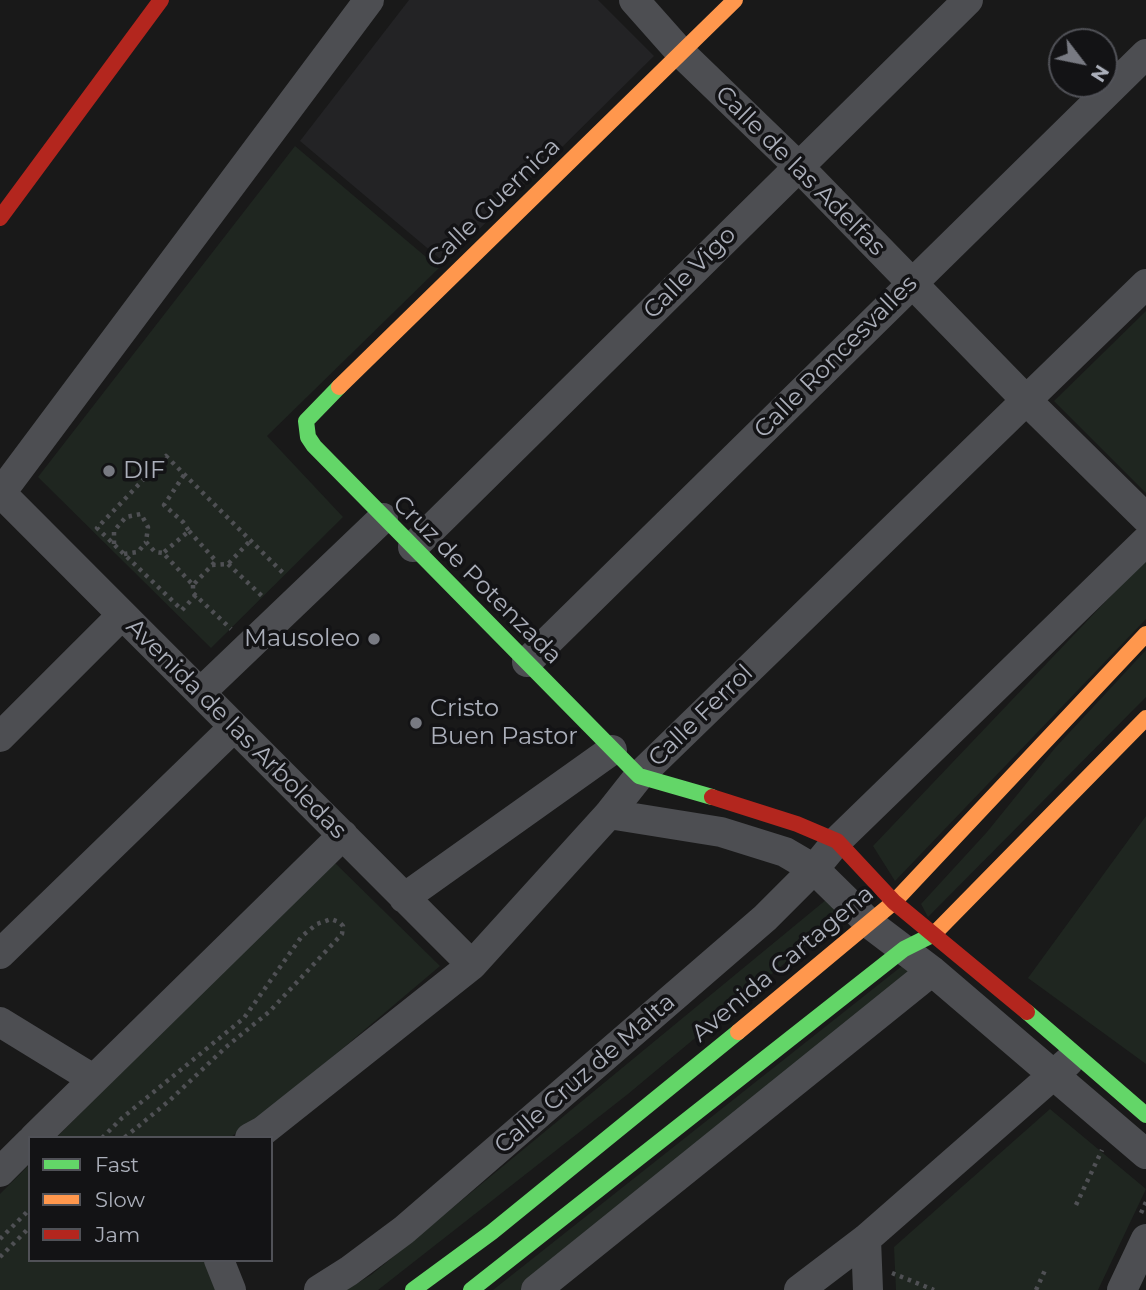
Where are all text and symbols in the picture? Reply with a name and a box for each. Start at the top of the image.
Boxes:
north arrow [1048,28,1118,98]
text: N [1086,61,1113,86]
street label: Calle de las Adelfas [709,80,891,262]
street label: Calle Guernica [422,132,566,274]
street label: Calle Vigo [638,221,742,325]
street label: Calle Roncesvalles [749,270,923,444]
place label: DIF [123,457,165,485]
marker: DIF [101,463,117,479]
street label: Cruz de Potenzada [386,489,568,671]
street label: Avenida de las Arboledas [120,613,352,845]
place label: Mausoleo [244,625,360,653]
marker: Mausoleo [366,631,382,647]
street label: Calle Ferrol [643,659,759,773]
place label: Cristo Buen Pastor [430,695,578,751]
marker: Cristo Buen Pastor [408,715,424,731]
street label: Avenida Cartagena [686,879,880,1049]
street label: Calle Cruz de Malta [489,988,681,1160]
legend [28,1136,273,1262]
text: Fast [95,1152,139,1177]
text: Slow [95,1187,145,1212]
text: Jam [95,1222,140,1247]

